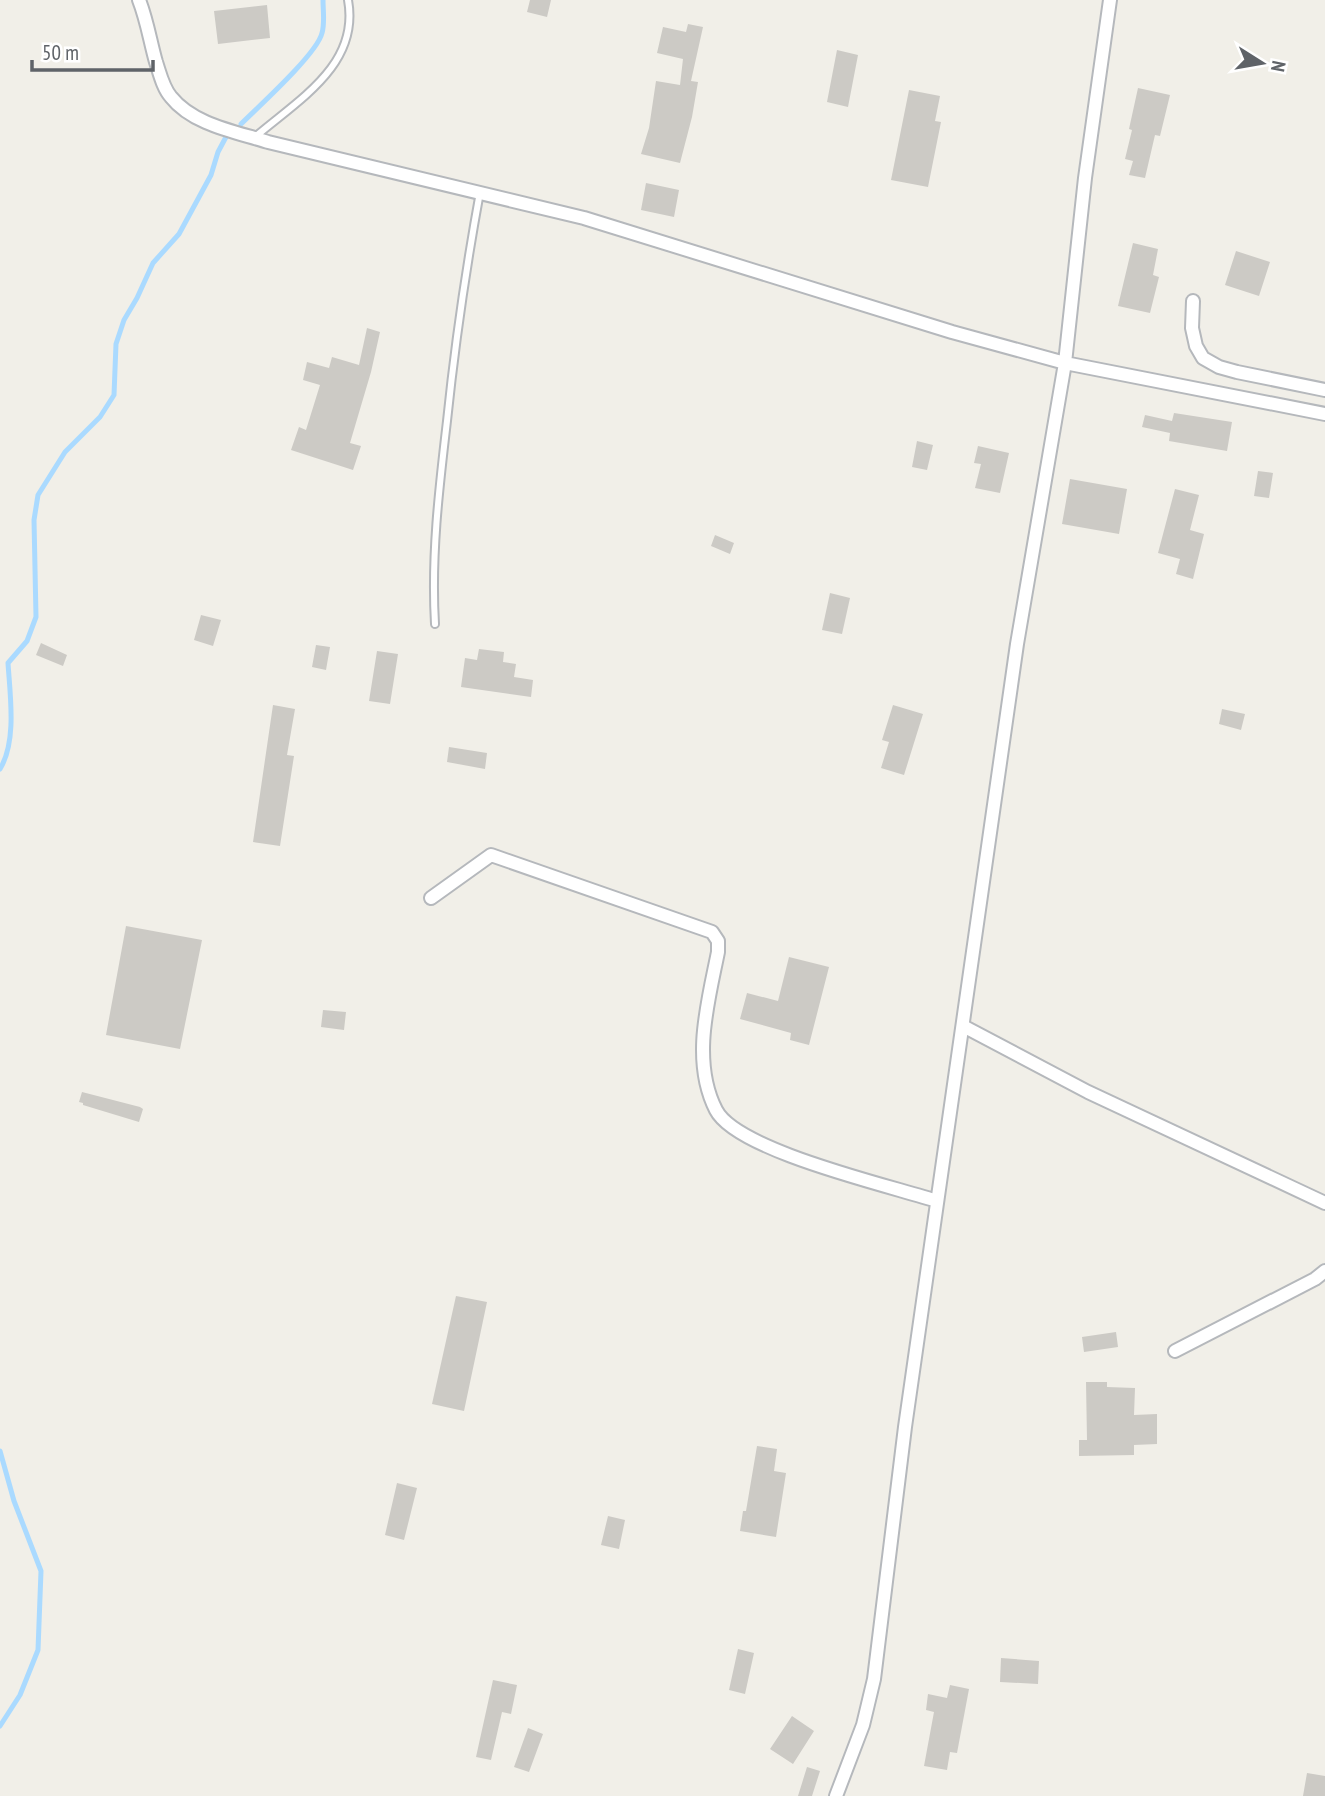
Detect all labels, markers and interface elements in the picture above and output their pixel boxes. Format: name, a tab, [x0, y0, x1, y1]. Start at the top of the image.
scale bar	[32, 28, 152, 72]
north arrow	[1227, 28, 1297, 98]
text: 50 m	[42, 39, 79, 66]
text: N	[1266, 59, 1291, 74]

